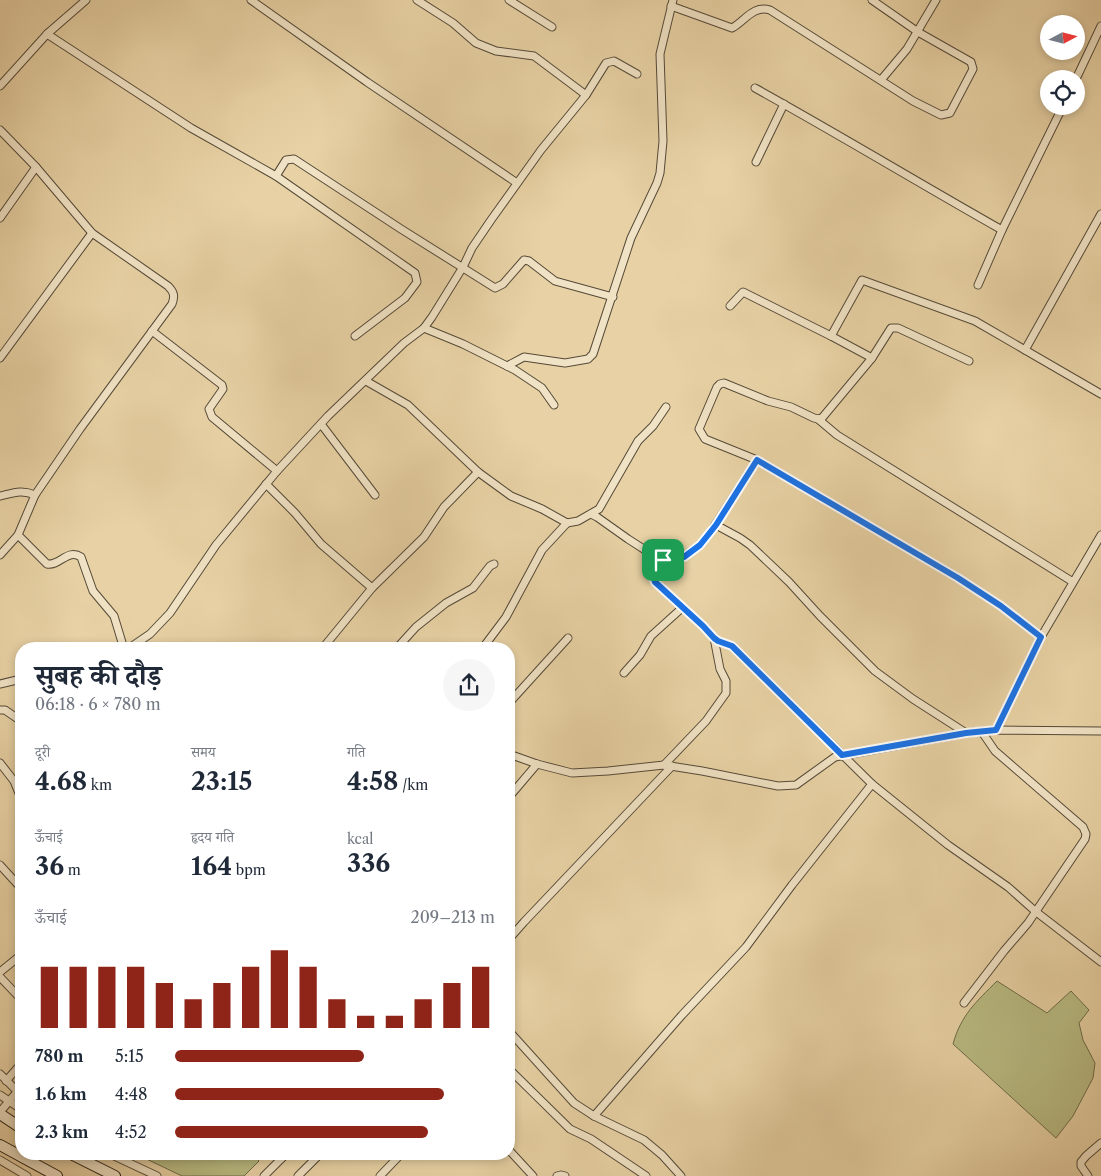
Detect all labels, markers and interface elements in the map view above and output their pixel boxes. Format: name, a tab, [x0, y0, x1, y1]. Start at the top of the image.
north arrow	[1040, 15, 1085, 60]
map controls	[1040, 15, 1085, 115]
button: locate	[1040, 70, 1085, 115]
pin	[642, 539, 684, 581]
icon: arrive	[649, 546, 677, 574]
text: सुबह की दौड़	[35, 658, 162, 692]
button: share	[443, 659, 495, 711]
text: 06:18 · 6 × 780 m	[35, 694, 161, 714]
text: दूरी	[35, 743, 50, 761]
text: समय	[191, 743, 216, 761]
text: गति	[347, 743, 365, 761]
text: 4.68	[35, 766, 87, 797]
text: 23:15	[191, 766, 252, 797]
text: 4:58	[347, 766, 398, 797]
text: km	[87, 776, 112, 794]
text: /km	[398, 776, 428, 794]
text: ऊँचाई	[35, 828, 63, 846]
text: हृदय गति	[191, 828, 234, 846]
text: kcal	[347, 830, 373, 848]
text: 336	[347, 848, 390, 879]
text: 36	[35, 851, 64, 882]
text: 164	[191, 851, 232, 882]
text: m	[64, 861, 81, 879]
text: bpm	[232, 861, 266, 879]
text: ऊँचाई	[35, 907, 67, 927]
text: 209–213 m	[410, 907, 495, 927]
text: 780 m	[35, 1046, 83, 1066]
text: 5:15	[115, 1046, 144, 1066]
text: 1.6 km	[35, 1084, 87, 1104]
text: 4:48	[115, 1084, 147, 1104]
text: 2.3 km	[35, 1122, 88, 1142]
text: 4:52	[115, 1122, 147, 1142]

